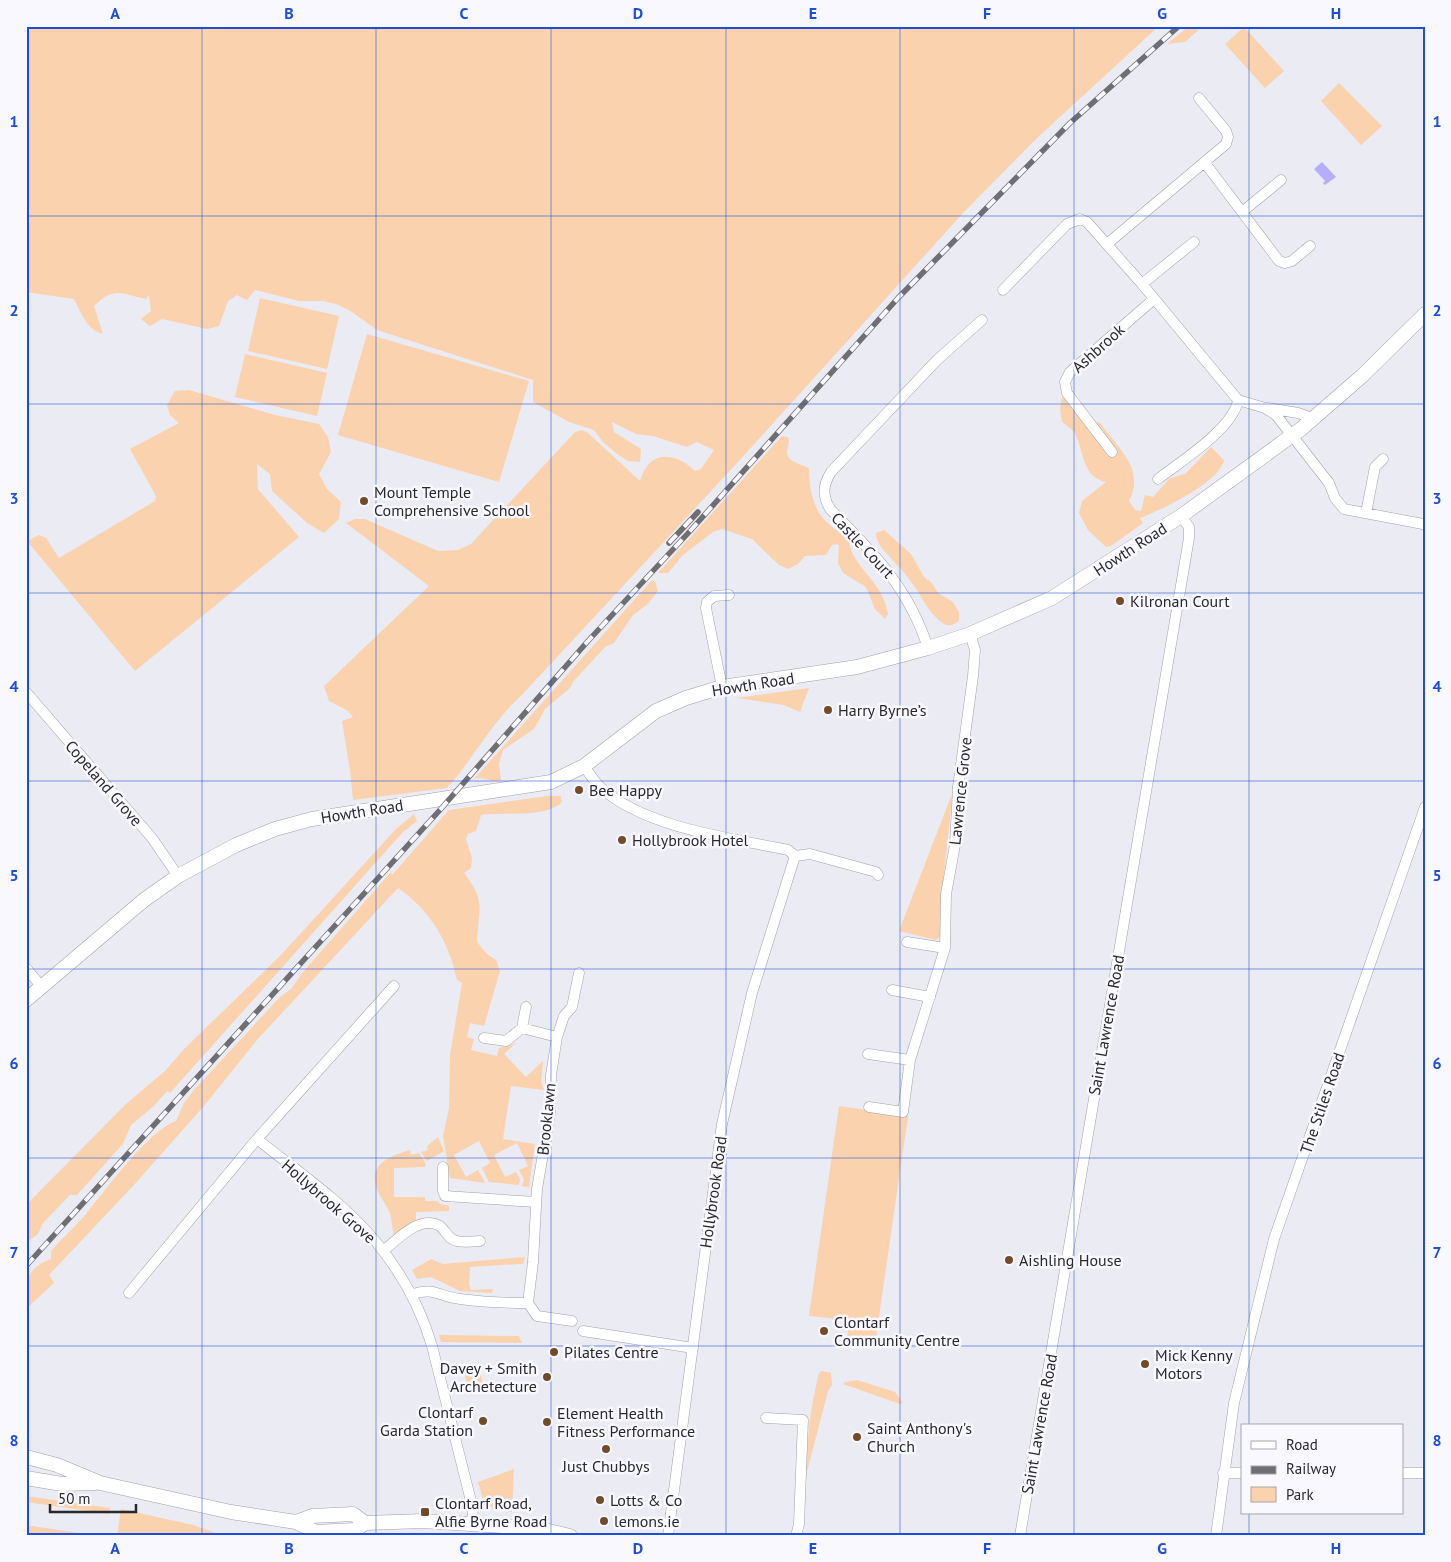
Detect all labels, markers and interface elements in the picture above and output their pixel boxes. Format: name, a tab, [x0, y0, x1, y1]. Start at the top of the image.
text: A	[110, 3, 120, 23]
text: B	[284, 3, 294, 23]
text: C	[460, 3, 469, 23]
text: D	[633, 3, 643, 23]
text: E	[809, 3, 817, 23]
text: F	[983, 3, 991, 23]
text: G	[1157, 3, 1167, 23]
text: H	[1331, 3, 1341, 23]
text: 1	[9, 111, 19, 131]
text: 1	[1432, 111, 1442, 131]
text: 2	[9, 300, 19, 320]
text: 2	[1432, 300, 1442, 320]
street label: Ashbrook	[1068, 319, 1129, 377]
place label: Mount Temple Comprehensive School	[374, 482, 530, 520]
text: 3	[9, 488, 19, 508]
text: 3	[1432, 488, 1442, 508]
marker: Mount Temple Comprehensive School	[358, 495, 370, 507]
street label: Castle Court	[827, 508, 899, 583]
street label: Howth Road	[1090, 518, 1170, 580]
place label: Kilronan Court	[1130, 591, 1230, 611]
marker: Kilronan Court	[1114, 595, 1126, 607]
street label: Howth Road	[710, 668, 796, 700]
text: 4	[9, 676, 19, 696]
text: 4	[1432, 676, 1442, 696]
place label: Harry Byrne’s	[838, 700, 927, 720]
marker: Harry Byrne’s	[822, 704, 834, 716]
street label: Copeland Grove	[61, 736, 147, 830]
street label: Lawrence Grove	[944, 736, 976, 846]
place label: Bee Happy	[589, 780, 663, 800]
marker: Bee Happy	[573, 784, 585, 796]
street label: Howth Road	[319, 795, 405, 827]
place label: Hollybrook Hotel	[632, 830, 749, 850]
marker: Hollybrook Hotel	[616, 834, 628, 846]
text: 5	[9, 865, 19, 885]
text: 5	[1432, 865, 1442, 885]
street label: Saint Lawrence Road	[1084, 953, 1128, 1097]
street label: The Stiles Road	[1295, 1050, 1349, 1156]
text: 6	[9, 1053, 19, 1073]
text: 6	[1432, 1053, 1442, 1073]
street label: Brooklawn	[532, 1082, 560, 1156]
street label: Hollybrook Road	[695, 1135, 731, 1249]
street label: Hollybrook Grove	[278, 1155, 380, 1247]
text: 7	[9, 1242, 19, 1262]
text: 7	[1432, 1242, 1442, 1262]
place label: Aishling House	[1019, 1250, 1122, 1270]
marker: Aishling House	[1003, 1254, 1015, 1266]
place label: Clontarf Community Centre	[834, 1312, 960, 1350]
marker: Clontarf Community Centre	[818, 1325, 830, 1337]
place label: Pilates Centre	[564, 1342, 659, 1362]
place label: Mick Kenny Motors	[1155, 1345, 1233, 1383]
marker: Pilates Centre	[548, 1346, 560, 1358]
street label: Saint Lawrence Road	[1017, 1352, 1061, 1496]
place label: Davey + Smith Archetecture	[440, 1358, 537, 1396]
marker: Mick Kenny Motors	[1139, 1358, 1151, 1370]
marker: Davey + Smith Archetecture	[541, 1371, 553, 1383]
place label: Clontarf Garda Station	[380, 1402, 474, 1440]
place label: Element Health Fitness Performance	[557, 1403, 695, 1441]
marker: Clontarf Garda Station	[477, 1415, 489, 1427]
marker: Element Health Fitness Performance	[541, 1416, 553, 1428]
place label: Saint Anthony's Church	[867, 1418, 972, 1456]
legend	[1241, 1424, 1404, 1514]
text: 8	[9, 1430, 19, 1450]
text: 8	[1432, 1430, 1442, 1450]
marker: Saint Anthony's Church	[851, 1431, 863, 1443]
text: Road	[1286, 1435, 1318, 1454]
marker: Just Chubbys	[600, 1443, 612, 1455]
place label: Just Chubbys	[561, 1456, 650, 1476]
text: Railway	[1286, 1459, 1336, 1478]
scale bar	[50, 1482, 136, 1514]
text: Park	[1286, 1485, 1314, 1504]
text: 50 m	[58, 1489, 91, 1508]
place label: Lotts & Co	[610, 1490, 682, 1510]
place label: Clontarf Road, Alfie Byrne Road	[435, 1493, 547, 1531]
marker: Lotts & Co	[594, 1494, 606, 1506]
marker: Clontarf Road, Alfie Byrne Road	[419, 1506, 431, 1518]
place label: lemons.ie	[614, 1511, 680, 1531]
marker: lemons.ie	[598, 1515, 610, 1527]
text: A	[110, 1538, 120, 1558]
text: B	[284, 1538, 294, 1558]
text: C	[460, 1538, 469, 1558]
text: D	[633, 1538, 643, 1558]
text: E	[809, 1538, 817, 1558]
text: F	[983, 1538, 991, 1558]
text: G	[1157, 1538, 1167, 1558]
text: H	[1331, 1538, 1341, 1558]

